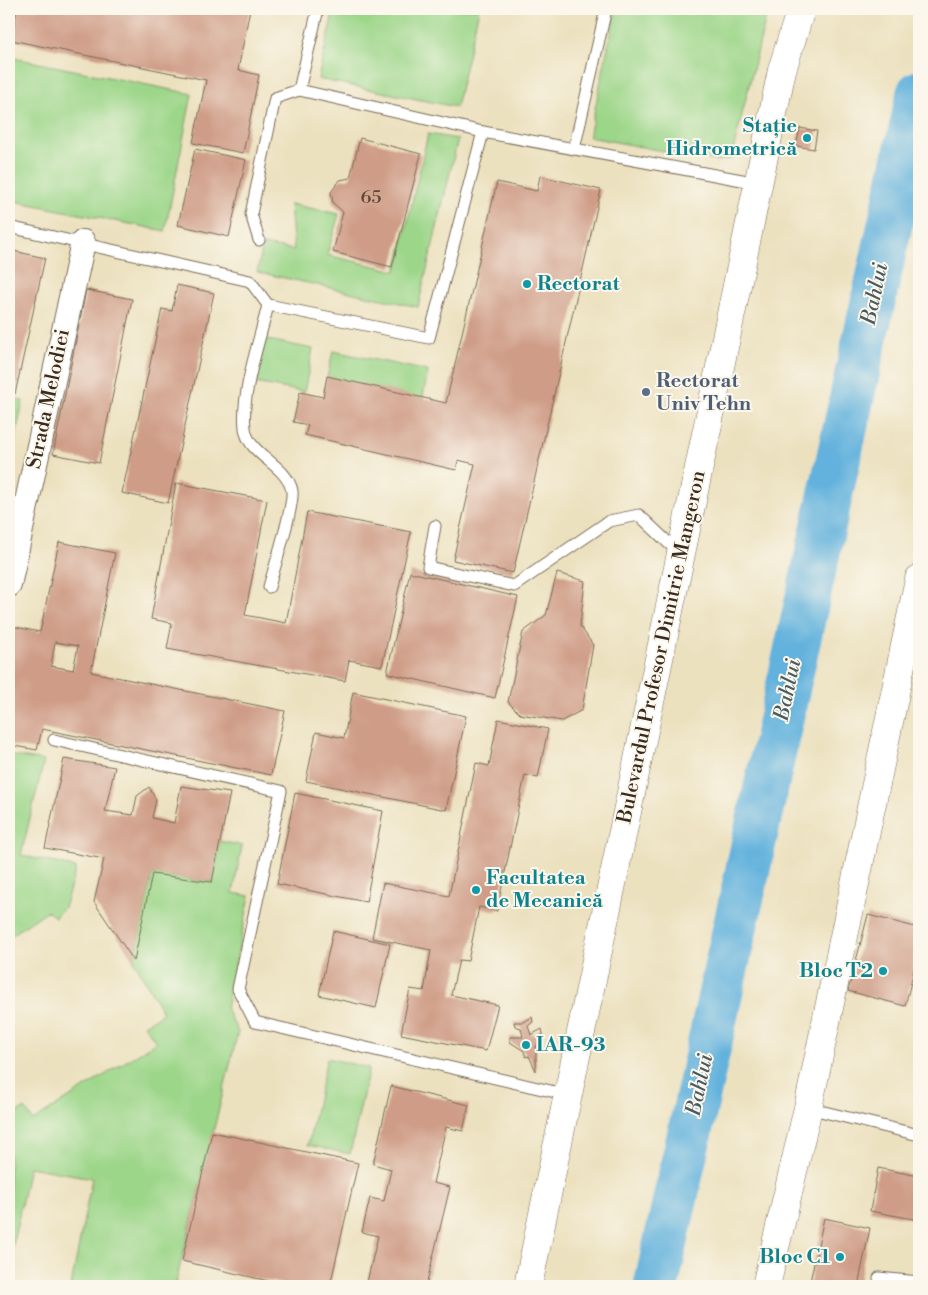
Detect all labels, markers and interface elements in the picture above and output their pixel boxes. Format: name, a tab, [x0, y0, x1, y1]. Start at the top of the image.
place label: Stație Hidrometrică	[666, 114, 797, 162]
marker: Stație Hidrometrică	[801, 132, 813, 144]
house number: 65	[361, 186, 381, 209]
water label: Bahlui	[856, 260, 894, 328]
place label: Rectorat	[537, 272, 620, 297]
marker: Rectorat	[521, 278, 533, 290]
street label: Strada Melodiei	[22, 326, 76, 471]
place label: Rectorat Univ Tehn	[656, 369, 752, 417]
marker: Rectorat Univ Tehn	[640, 386, 652, 398]
street label: Bulevardul Profesor Dimitrie Mangeron	[612, 468, 712, 827]
water label: Bahlui	[769, 656, 807, 724]
place label: Facultatea de Mecanică	[486, 866, 603, 914]
marker: Facultatea de Mecanică	[470, 884, 482, 896]
place label: Bloc T2	[799, 959, 873, 984]
marker: Bloc T2	[877, 965, 889, 977]
place label: IAR-93	[536, 1033, 606, 1058]
marker: IAR-93	[520, 1039, 532, 1051]
water label: Bahlui	[681, 1051, 719, 1119]
place label: Bloc C1	[759, 1245, 830, 1270]
marker: Bloc C1	[834, 1251, 846, 1263]

